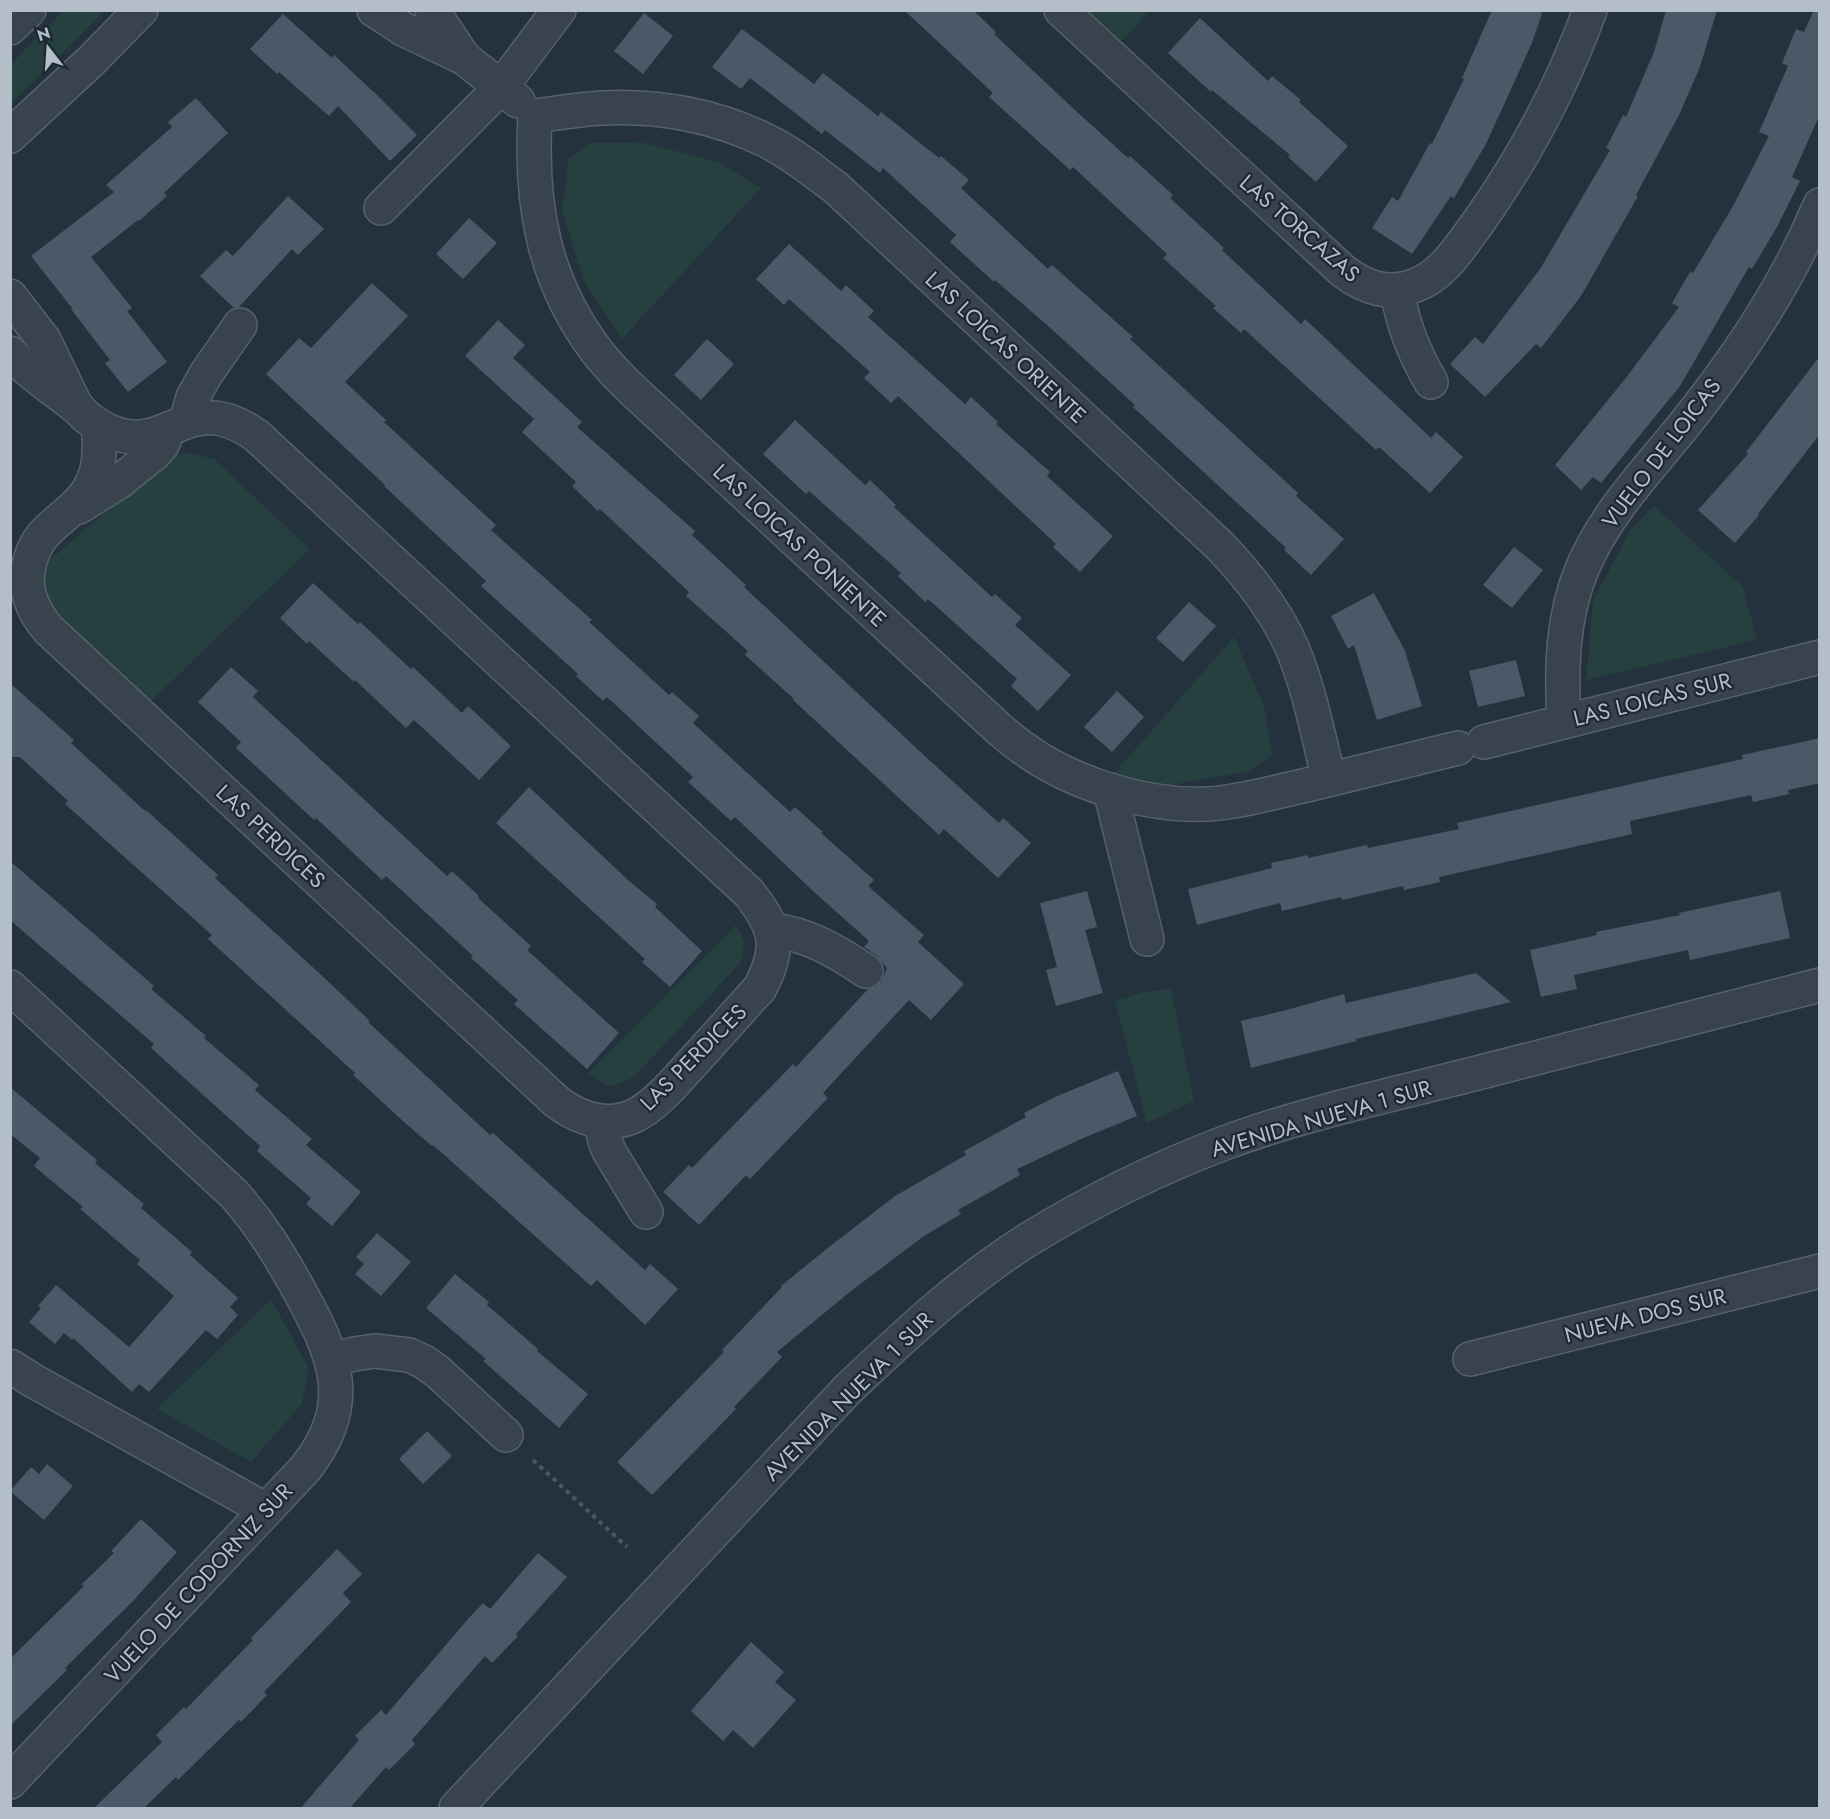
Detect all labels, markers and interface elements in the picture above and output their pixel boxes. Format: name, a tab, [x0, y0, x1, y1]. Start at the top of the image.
north arrow	[18, 18, 78, 78]
text: N	[34, 21, 53, 47]
street label: LAS TORCAZAS	[1233, 167, 1367, 289]
street label: LAS LOICAS ORIENTE	[918, 264, 1094, 430]
street label: VUELO DE LOICAS	[1594, 371, 1728, 535]
street label: LAS LOICAS PONIENTE	[706, 456, 894, 634]
street label: LAS LOICAS SUR	[1570, 664, 1735, 734]
street label: LAS PERDICES	[209, 777, 333, 895]
street label: LAS PERDICES	[632, 996, 754, 1118]
street label: AVENIDA NUEVA 1 SUR	[1207, 1071, 1436, 1165]
street label: NUEVA DOS SUR	[1561, 1279, 1730, 1351]
street label: AVENIDA NUEVA 1 SUR	[756, 1304, 940, 1488]
street label: VUELO DE CODORNIZ SUR	[96, 1475, 300, 1690]

